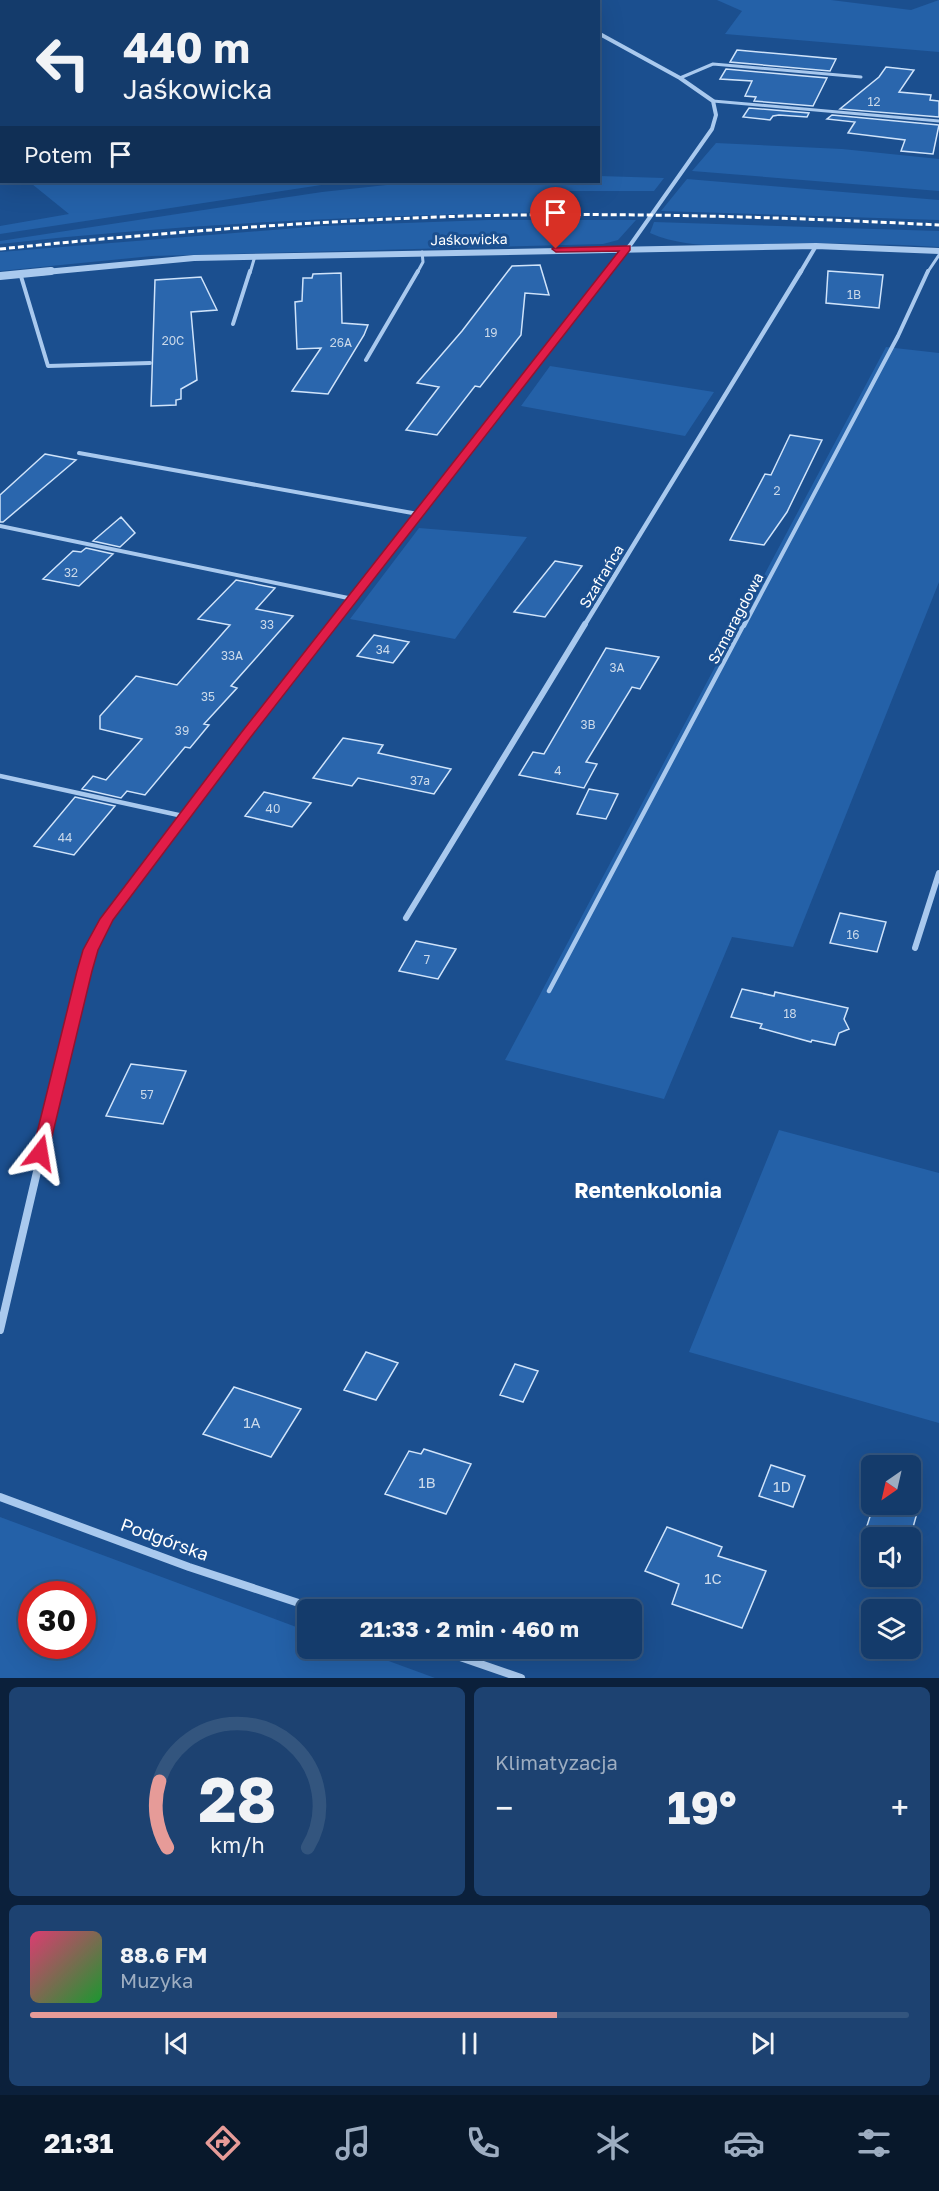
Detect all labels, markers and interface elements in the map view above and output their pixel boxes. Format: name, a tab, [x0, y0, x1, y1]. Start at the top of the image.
text: 440 m	[123, 22, 250, 72]
icon: left	[24, 24, 102, 102]
text: Jaśkowicka	[123, 73, 272, 105]
house number: 12	[868, 94, 880, 109]
icon: arrive	[104, 138, 137, 171]
text: Potem	[24, 141, 92, 168]
pin	[530, 187, 581, 249]
icon: arrive	[539, 196, 572, 229]
street label: Jaśkowicka	[430, 230, 508, 248]
house number: 1B	[847, 287, 861, 302]
house number: 19	[484, 325, 498, 340]
house number: 20C	[162, 333, 184, 348]
house number: 26A	[330, 335, 352, 350]
house number: 2	[774, 483, 781, 498]
street label: Szafrańca	[575, 541, 627, 611]
house number: 32	[64, 565, 78, 580]
street label: Szmaragdowa	[703, 569, 767, 667]
house number: 33	[260, 617, 274, 632]
house number: 34	[376, 642, 390, 657]
house number: 33A	[221, 648, 243, 663]
house number: 3A	[609, 660, 625, 675]
house number: 35	[201, 689, 215, 704]
house number: 3B	[580, 717, 596, 732]
house number: 39	[175, 723, 189, 738]
house number: 4	[554, 763, 562, 778]
house number: 37a	[410, 773, 430, 788]
house number: 40	[266, 801, 280, 816]
house number: 44	[58, 830, 72, 845]
house number: 16	[846, 927, 860, 942]
house number: 7	[424, 952, 430, 967]
house number: 18	[783, 1006, 797, 1021]
house number: 57	[140, 1087, 154, 1102]
position arrow	[8.0, 1121, 72.0, 1185]
district label: Rentenkolonia	[574, 1177, 722, 1203]
house number: 1A	[243, 1413, 261, 1431]
north arrow	[861, 1455, 921, 1515]
map controls	[861, 1455, 921, 1659]
house number: 1B	[418, 1473, 436, 1491]
house number: 1D	[773, 1477, 791, 1495]
street label: Podgórska	[118, 1513, 212, 1565]
button: sound	[861, 1527, 921, 1587]
house number: 1C	[704, 1569, 722, 1587]
speed limit sign: 30	[18, 1581, 96, 1659]
button: layers	[861, 1599, 921, 1659]
text: 21:33 · 2 min · 460 m	[360, 1615, 579, 1642]
text: Klimatyzacja	[495, 1750, 618, 1774]
text: 28	[198, 1761, 276, 1836]
text: 19°	[667, 1780, 737, 1834]
text: −	[495, 1788, 513, 1827]
text: +	[891, 1788, 909, 1827]
text: km/h	[210, 1833, 264, 1859]
text: 88.6 FM	[120, 1941, 207, 1968]
text: Muzyka	[120, 1968, 193, 1992]
icon: previous	[160, 2027, 193, 2060]
icon: pause	[453, 2027, 486, 2060]
icon: next	[746, 2027, 779, 2060]
icon: directions	[202, 2122, 244, 2164]
icon: music	[332, 2122, 374, 2164]
icon: phone	[462, 2122, 504, 2164]
icon: climate	[592, 2122, 634, 2164]
icon: car	[723, 2122, 765, 2164]
icon: filters	[853, 2122, 895, 2164]
text: 21:31	[44, 2127, 114, 2159]

